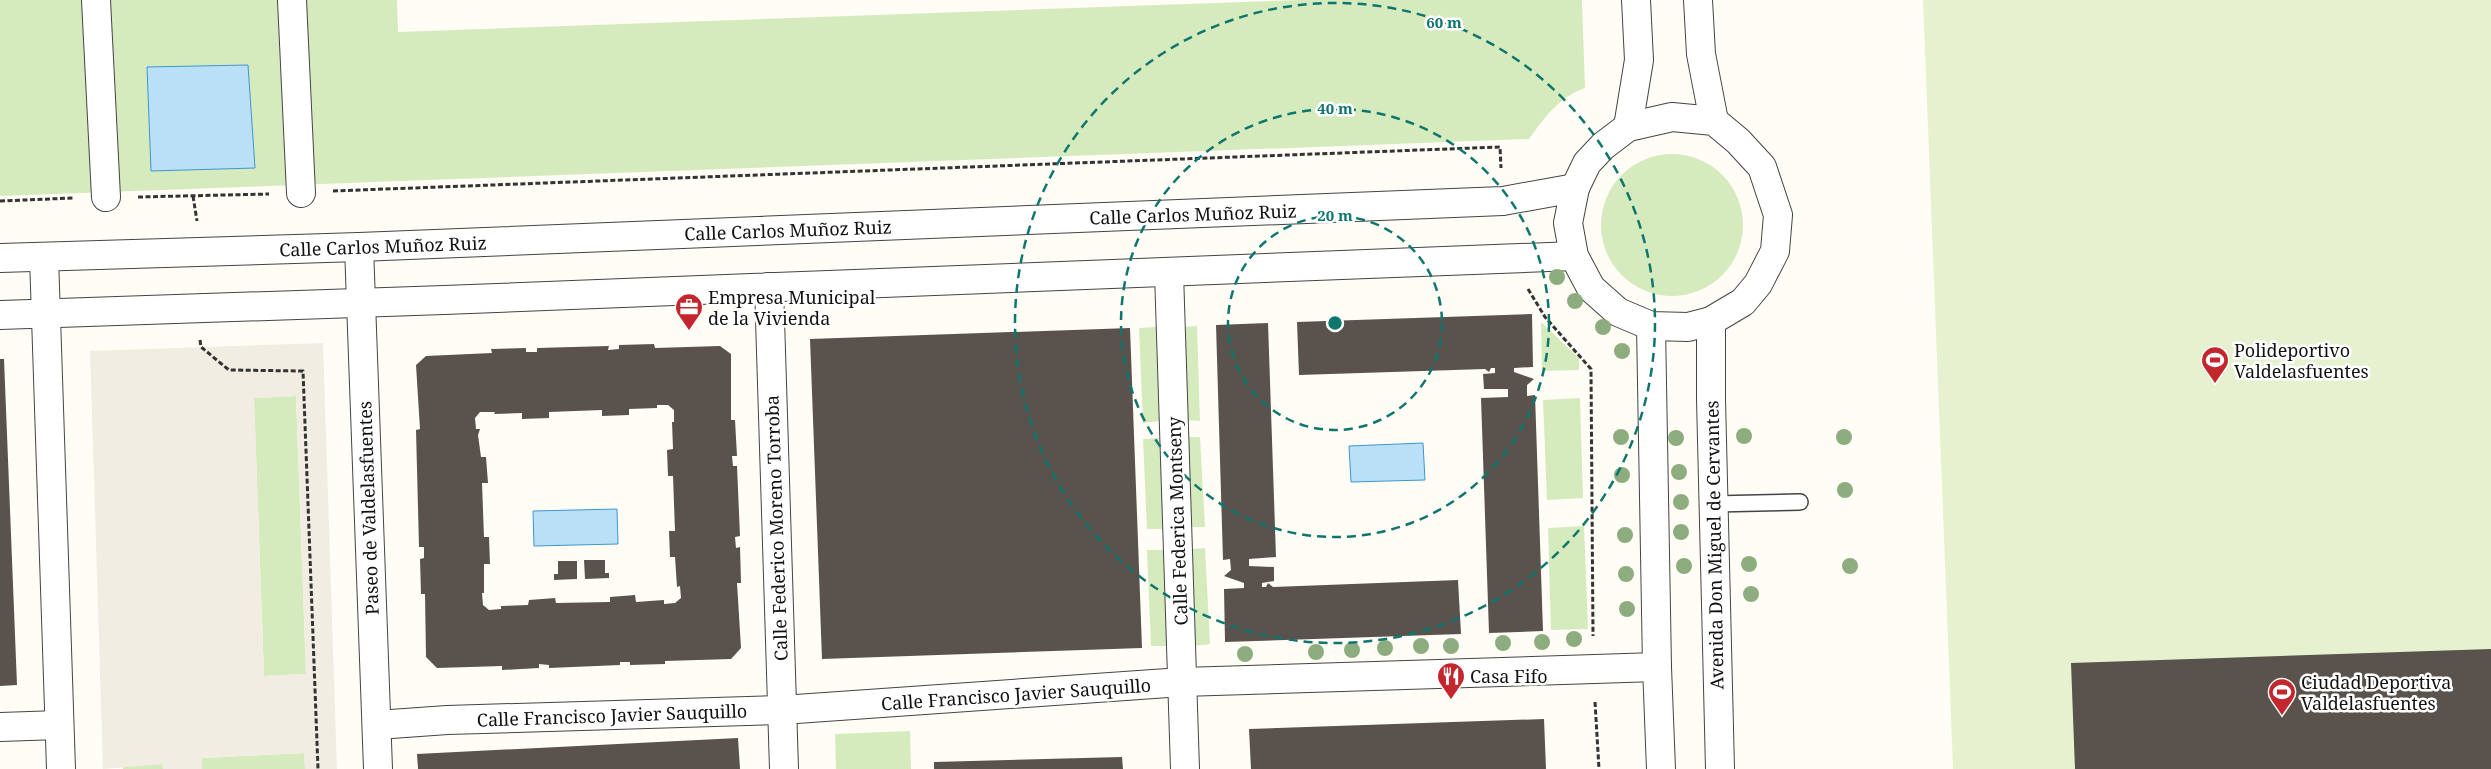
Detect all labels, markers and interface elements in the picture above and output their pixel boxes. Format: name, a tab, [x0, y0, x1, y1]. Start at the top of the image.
text: 60 m	[1426, 12, 1462, 32]
text: 40 m	[1317, 98, 1353, 118]
street label: Calle Carlos Muñoz Ruiz	[1089, 198, 1297, 230]
text: 20 m	[1317, 205, 1353, 225]
street label: Calle Carlos Muñoz Ruiz	[684, 214, 892, 246]
street label: Calle Carlos Muñoz Ruiz	[279, 230, 487, 262]
place label: Empresa Municipal de la Vivienda	[708, 285, 876, 330]
office icon: Empresa Municipal de la Vivienda	[674, 292, 704, 331]
centre of rings	[1326, 314, 1344, 332]
place label: Polideportivo Valdelasfuentes	[2234, 338, 2369, 383]
sports icon: Polideportivo Valdelasfuentes	[2200, 345, 2230, 384]
street label: Calle Federico Moreno Torroba	[759, 395, 793, 661]
street label: Avenida Don Miguel de Cervantes	[1699, 400, 1729, 690]
street label: Paseo de Valdelasfuentes	[352, 401, 384, 615]
street label: Calle Federica Montseny	[1161, 415, 1193, 626]
restaurant icon: Casa Fifo	[1436, 661, 1466, 700]
place label: Casa Fifo	[1470, 664, 1548, 688]
place label: Ciudad Deportiva Valdelasfuentes	[2301, 670, 2451, 715]
street label: Calle Francisco Javier Sauquillo	[880, 673, 1152, 715]
sports icon: Ciudad Deportiva Valdelasfuentes	[2267, 677, 2297, 716]
street label: Calle Francisco Javier Sauquillo	[476, 698, 748, 732]

